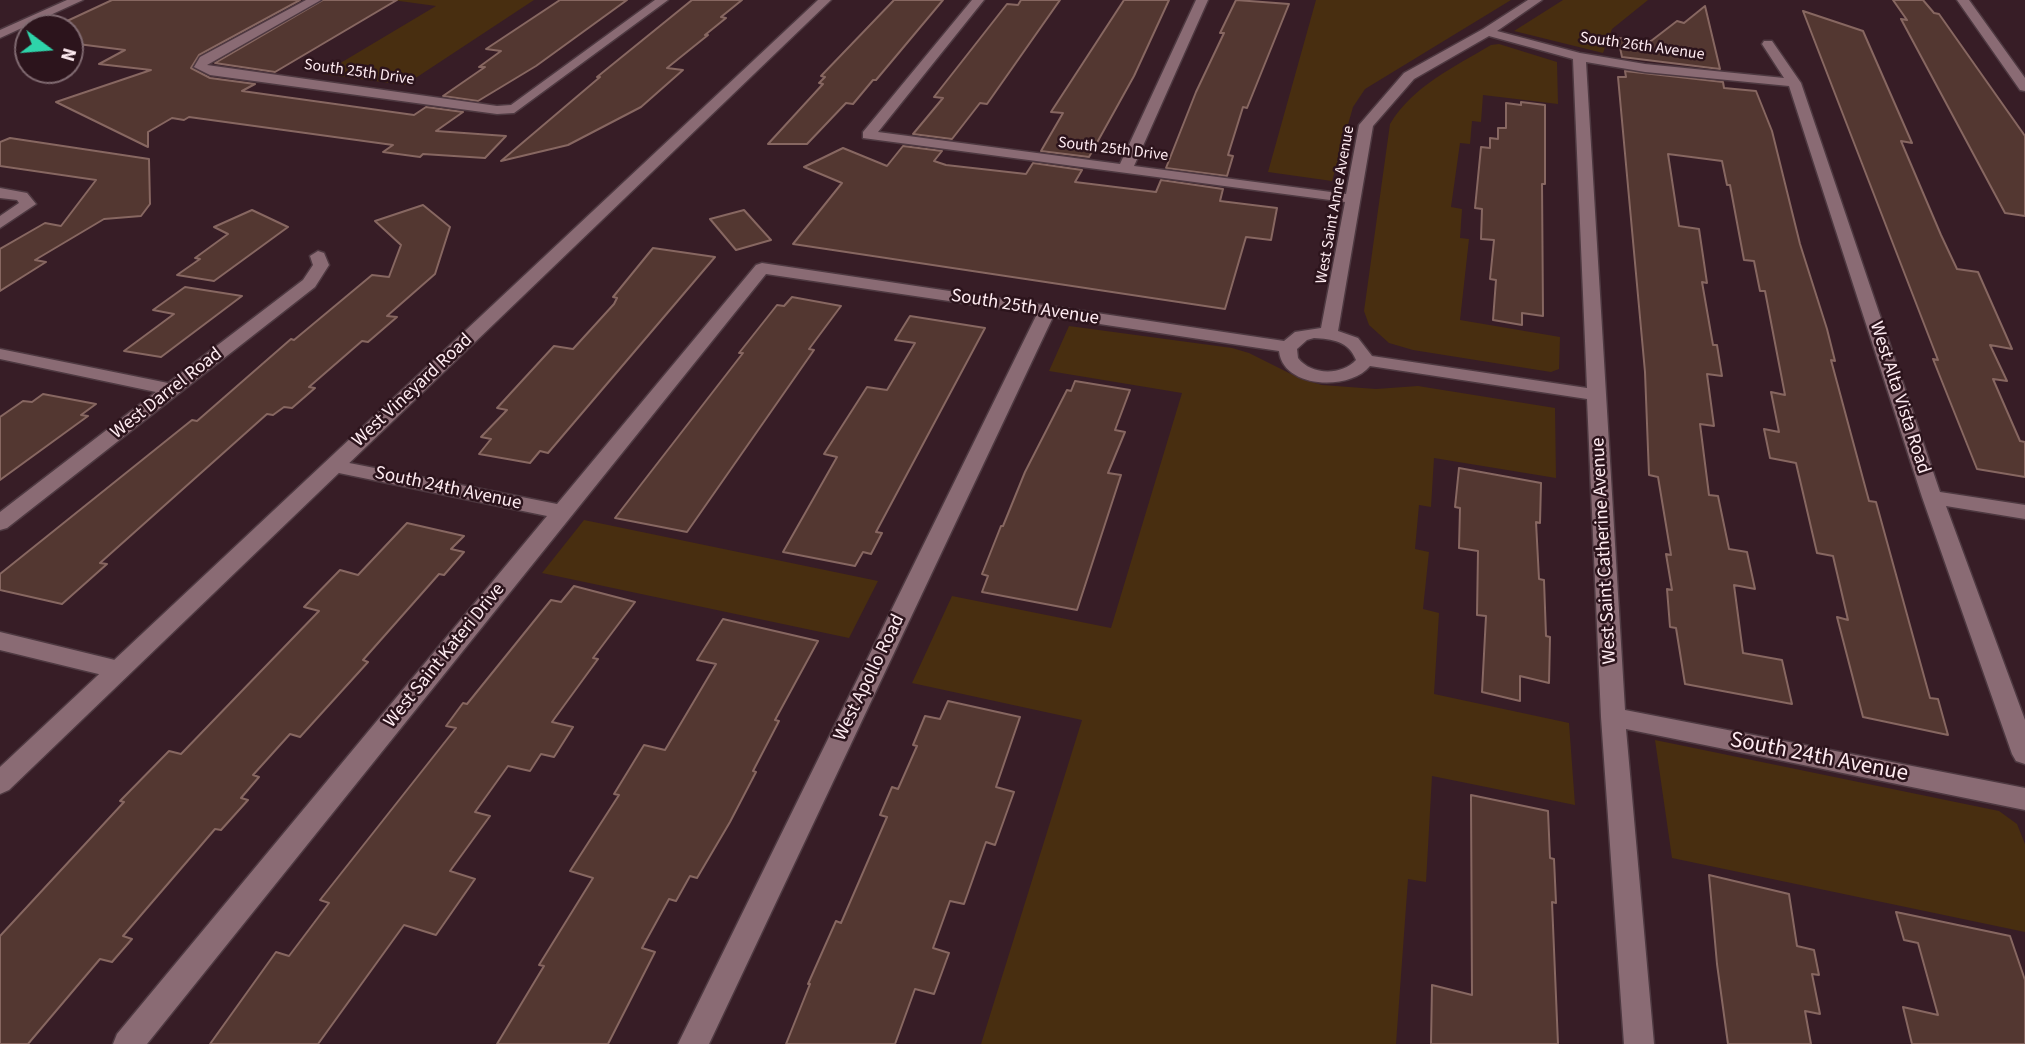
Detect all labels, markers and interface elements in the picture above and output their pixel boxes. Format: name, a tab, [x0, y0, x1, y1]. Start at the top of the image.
north arrow	[14, 14, 84, 84]
street label: South 26th Avenue	[1578, 29, 1706, 65]
text: N	[53, 45, 82, 64]
street label: South 25th Drive	[303, 56, 415, 90]
street label: West Saint Anne Avenue	[1313, 125, 1359, 285]
street label: South 25th Drive	[1057, 134, 1169, 166]
street label: South 25th Avenue	[949, 285, 1101, 331]
street label: West Alta Vista Road	[1864, 319, 1934, 477]
street label: West Vineyard Road	[348, 329, 478, 453]
street label: West Darrel Road	[107, 343, 227, 445]
street label: West Saint Catherine Avenue	[1588, 437, 1622, 665]
street label: South 24th Avenue	[373, 462, 523, 516]
street label: West Saint Kateri Drive	[380, 579, 510, 733]
street label: West Apollo Road	[830, 611, 910, 745]
street label: South 24th Avenue	[1728, 727, 1910, 789]

